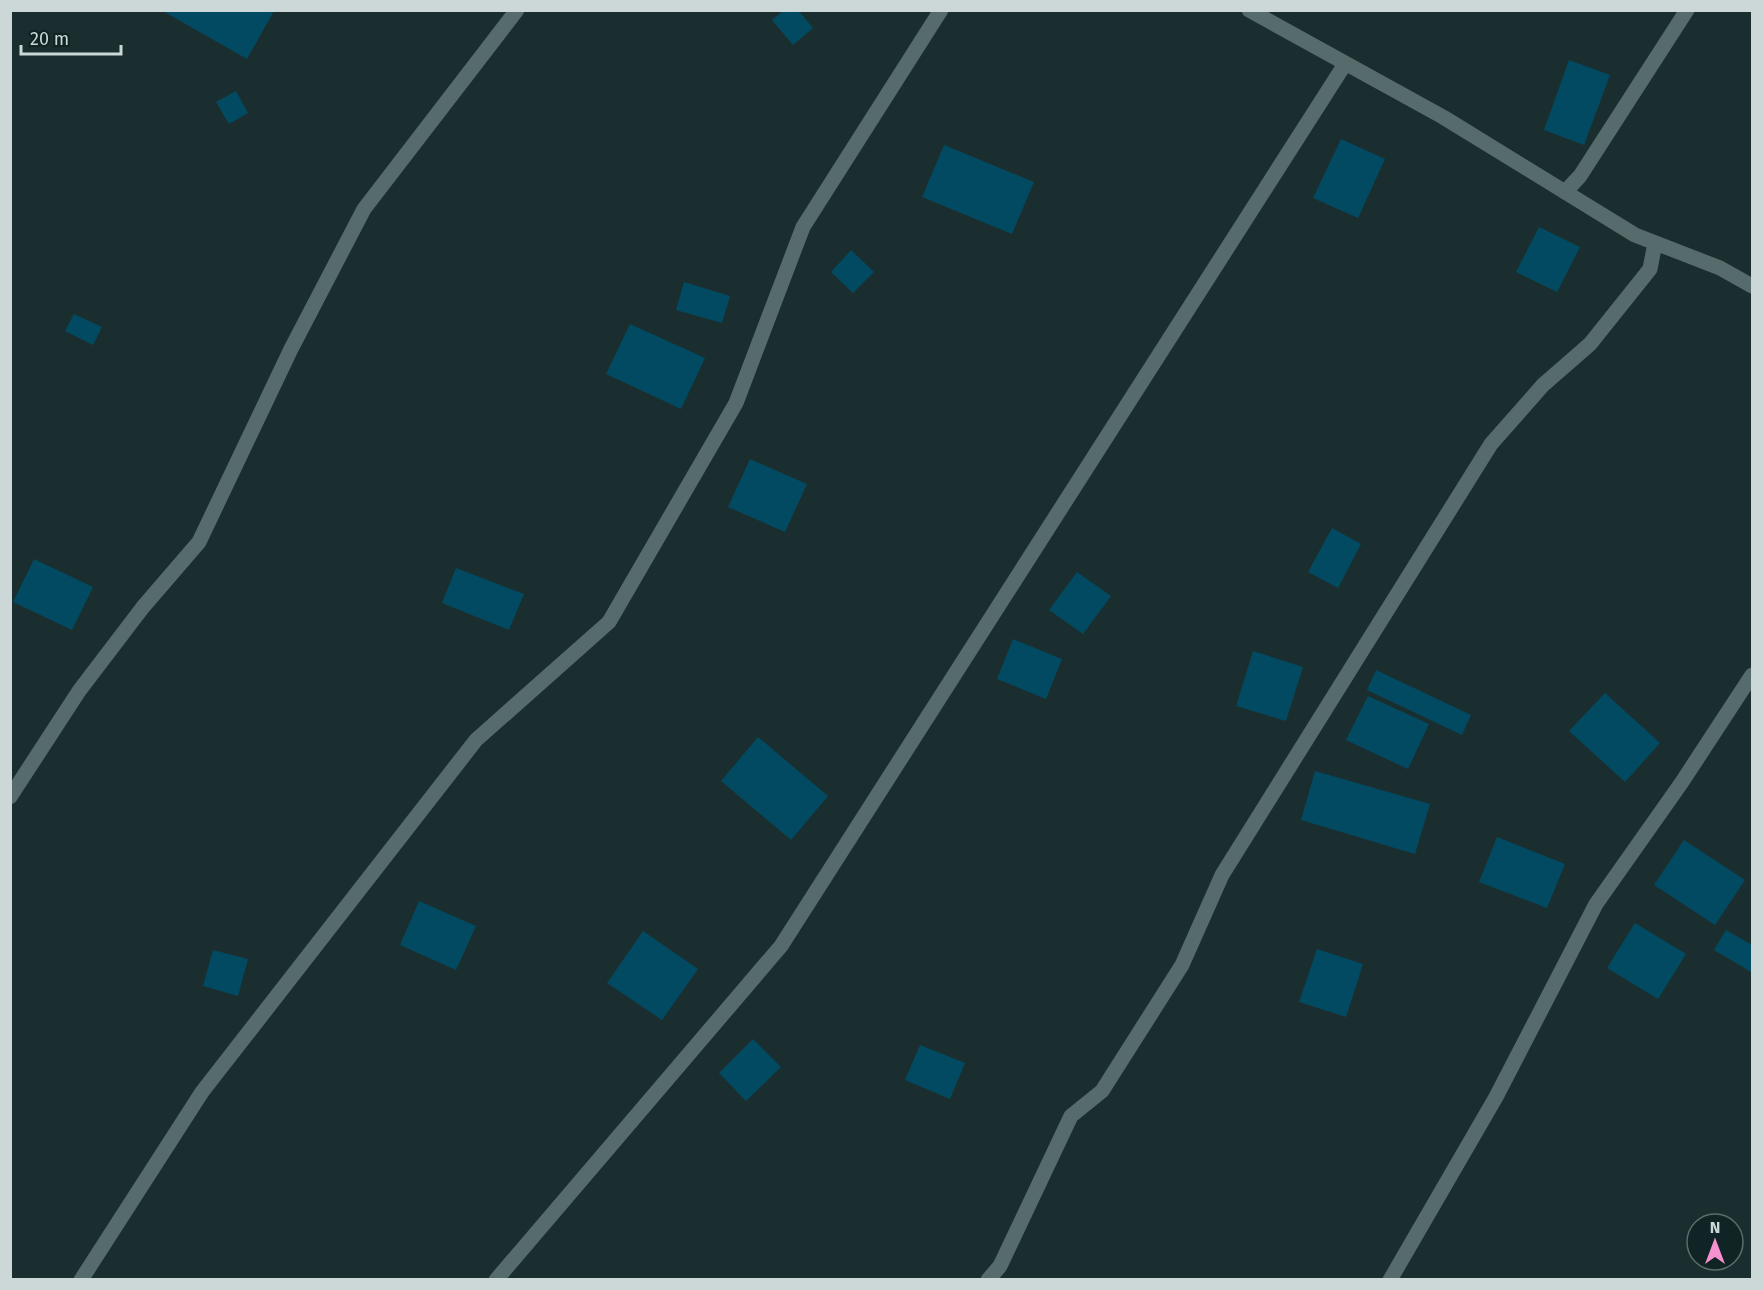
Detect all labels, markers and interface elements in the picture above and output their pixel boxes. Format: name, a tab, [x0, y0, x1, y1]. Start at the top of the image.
scale bar	[21, 18, 122, 56]
text: 20 m	[30, 28, 69, 50]
north arrow	[1685, 1212, 1745, 1272]
text: N	[1710, 1218, 1720, 1237]

